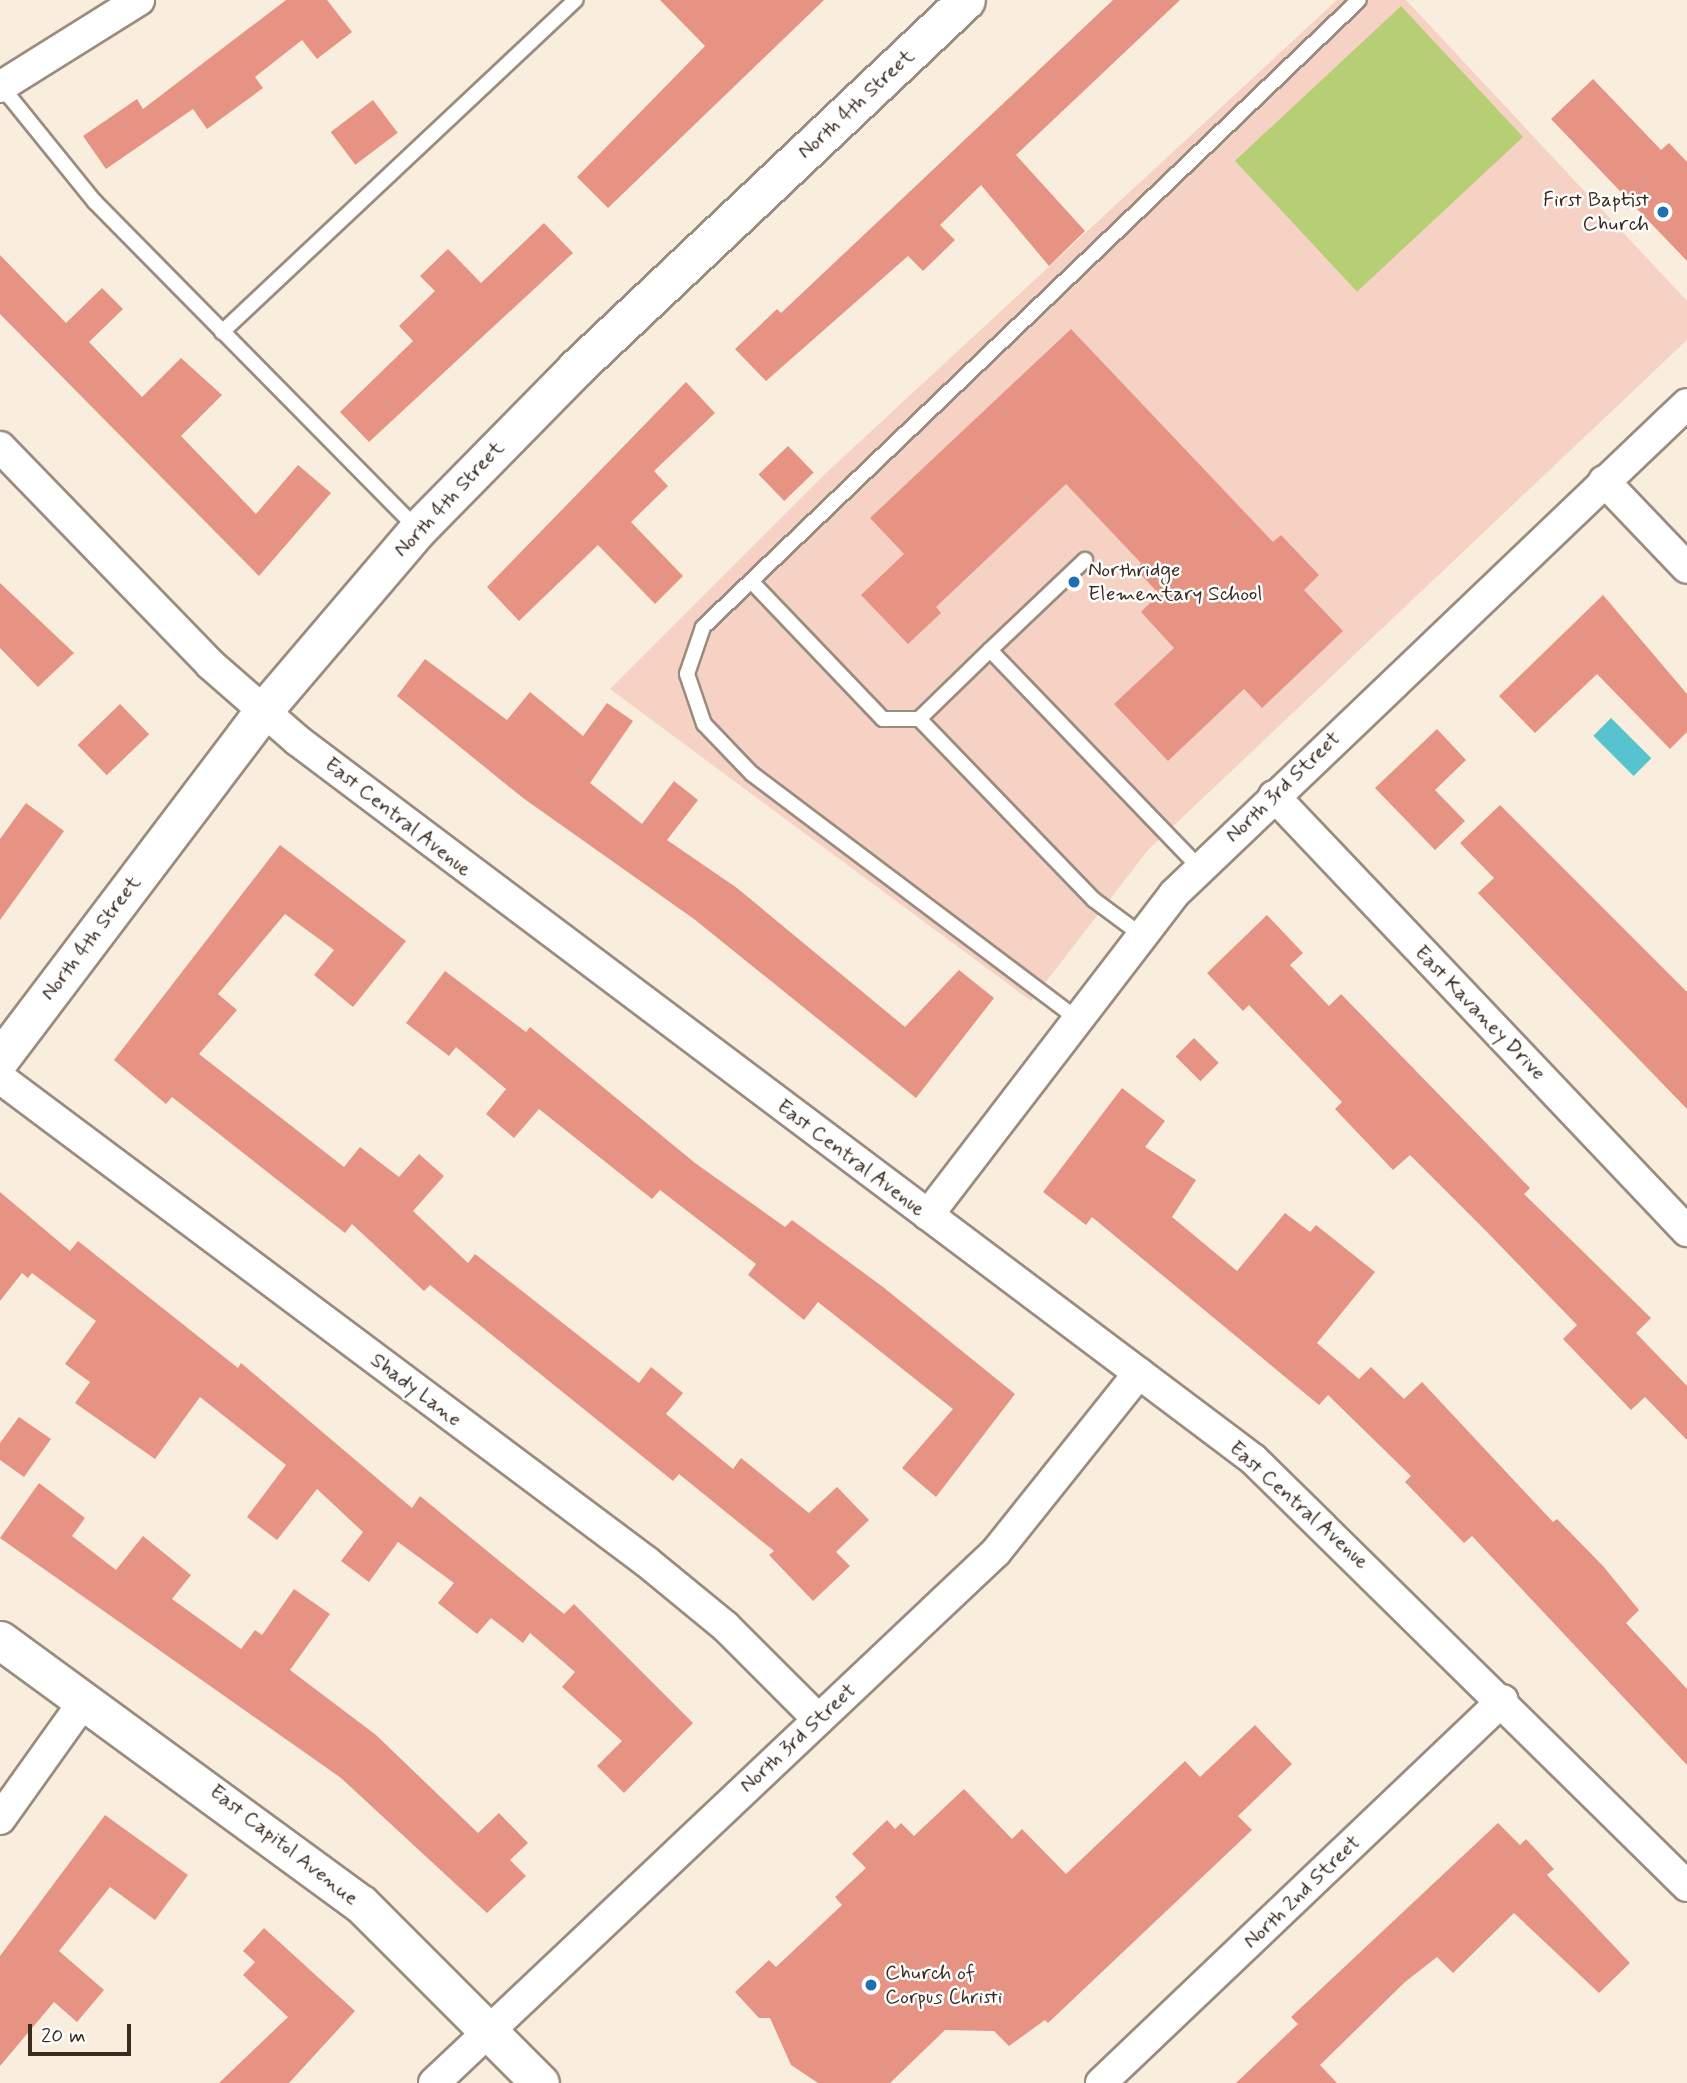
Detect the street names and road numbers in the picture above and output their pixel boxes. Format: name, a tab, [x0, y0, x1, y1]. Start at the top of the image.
street label: North 4th Street	[793, 44, 919, 164]
street label: North 4th Street	[389, 436, 509, 562]
street label: North 3rd Street	[1221, 726, 1345, 848]
street label: East Central Avenue	[318, 750, 478, 884]
street label: North 4th Street	[36, 870, 146, 1006]
street label: East Kavaney Drive	[1410, 941, 1550, 1085]
street label: East Central Avenue	[770, 1092, 932, 1224]
street label: Shady Lane	[367, 1348, 465, 1432]
street label: East Central Avenue	[1222, 1434, 1376, 1576]
street label: North 3rd Street	[735, 1678, 861, 1798]
street label: East Capitol Avenue	[207, 1781, 361, 1909]
street label: North 2nd Street	[1239, 1830, 1365, 1954]

